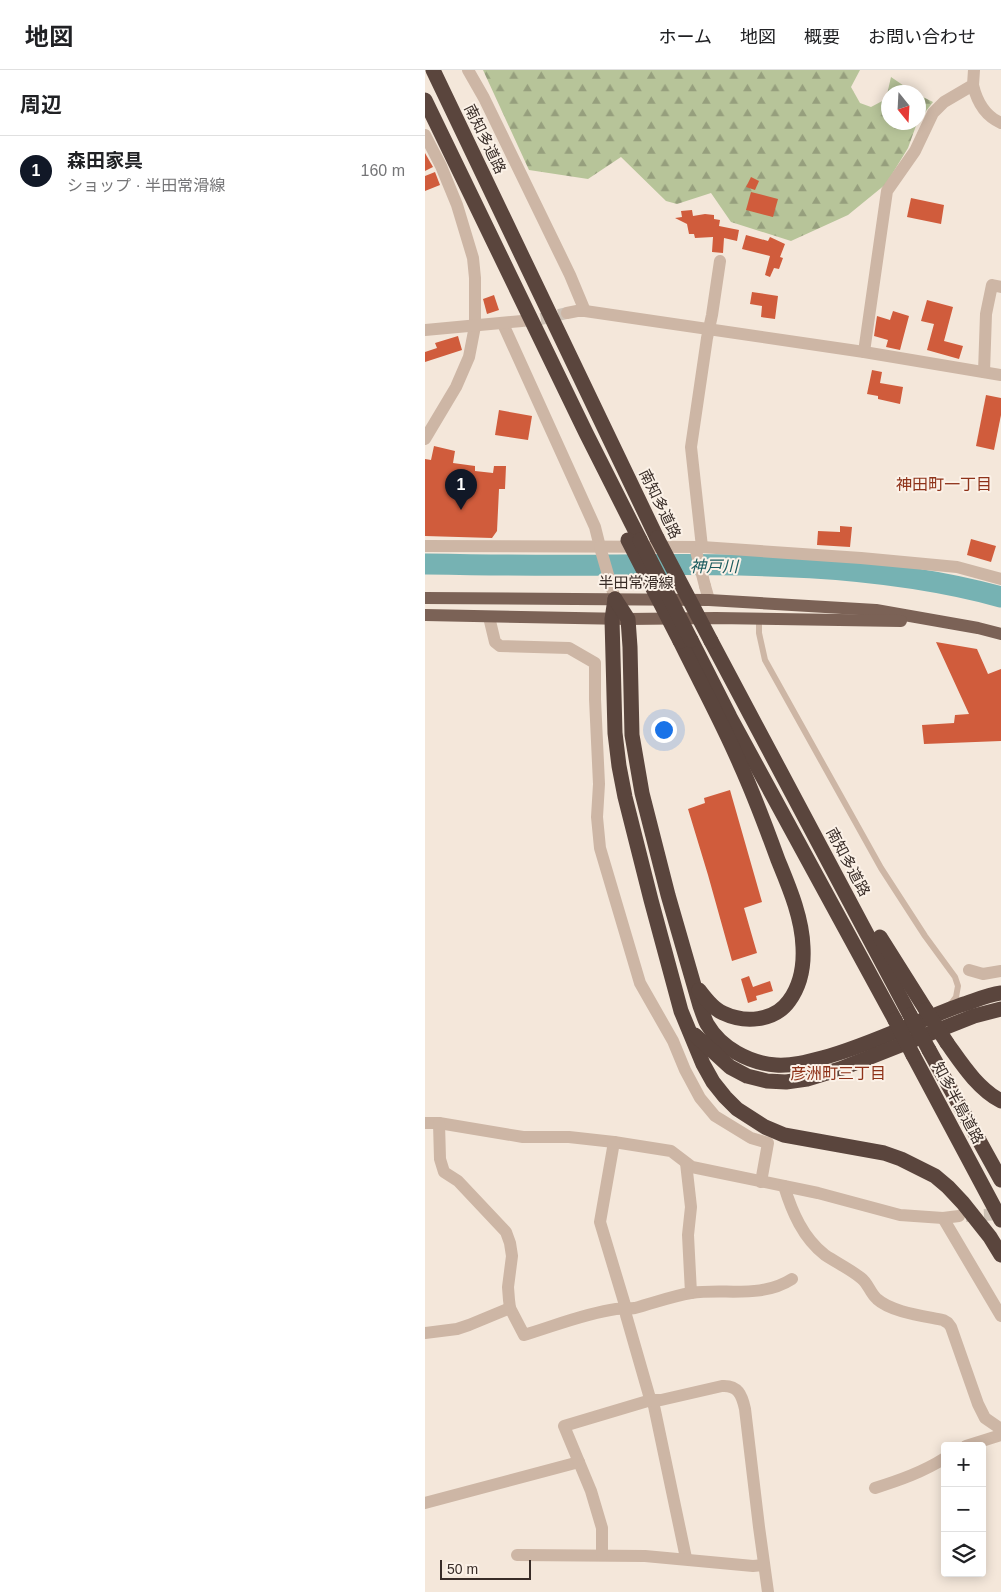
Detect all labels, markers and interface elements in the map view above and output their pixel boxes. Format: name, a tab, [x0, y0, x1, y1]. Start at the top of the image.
text: 地図	[25, 23, 73, 50]
text: ホーム	[659, 27, 712, 47]
text: 地図	[740, 27, 776, 47]
text: 概要	[804, 27, 840, 47]
text: お問い合わせ	[868, 27, 976, 47]
north arrow	[881, 85, 926, 130]
text: 周辺	[20, 93, 62, 116]
street label: 南知多道路	[461, 101, 510, 176]
text: 森田家具	[67, 150, 143, 171]
text: 1	[32, 162, 40, 179]
text: 160 m	[361, 162, 405, 179]
text: ショップ · 半田常滑線	[67, 177, 225, 194]
street label: 南知多道路	[636, 466, 685, 541]
pin: 1	[445, 469, 477, 510]
district label: 神田町一丁目	[896, 476, 992, 493]
water label: 神戸川	[690, 558, 740, 575]
street label: 半田常滑線	[598, 574, 674, 591]
your location	[651, 717, 677, 743]
street label: 南知多道路	[823, 825, 874, 899]
street label: 知多半島道路	[930, 1059, 987, 1146]
district label: 彦洲町三丁目	[790, 1065, 886, 1082]
map controls	[941, 1442, 986, 1577]
button: +	[941, 1442, 986, 1487]
button: −	[941, 1487, 986, 1532]
button: layers	[941, 1532, 986, 1577]
scale bar	[440, 1557, 531, 1580]
text: 50 m	[447, 1561, 478, 1577]

